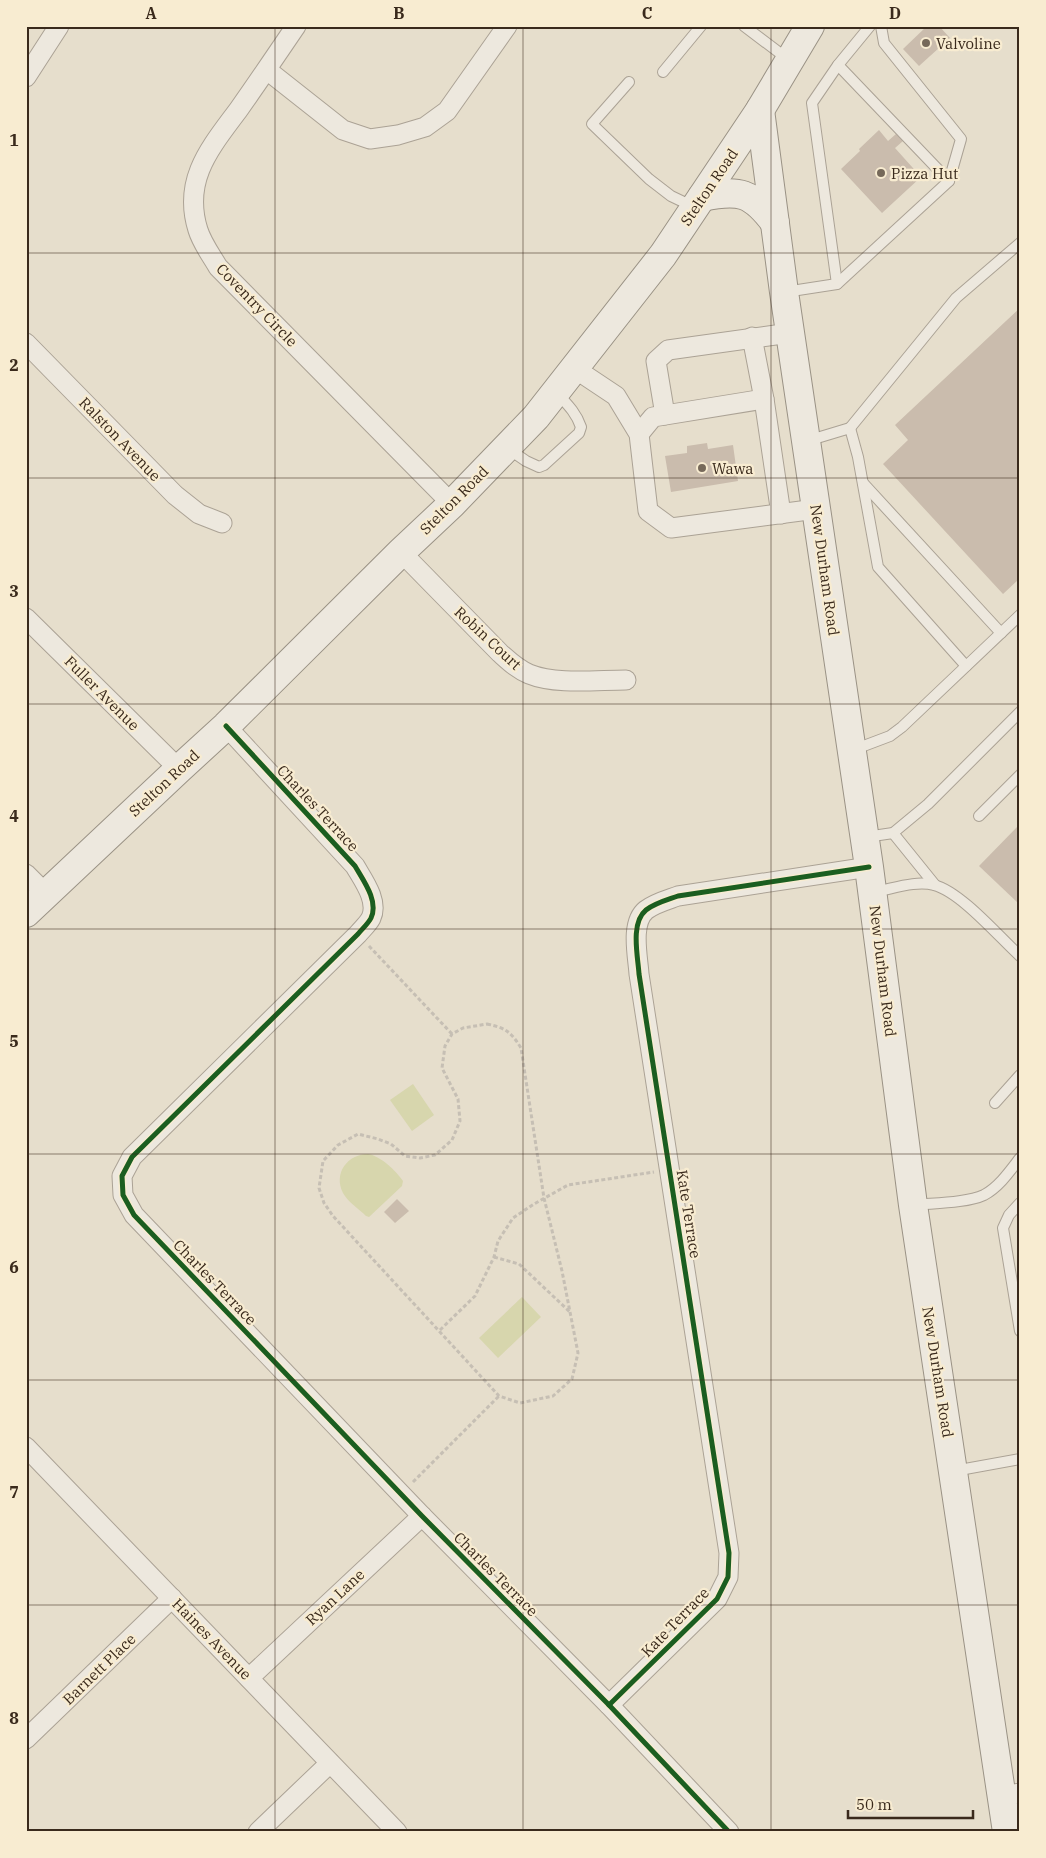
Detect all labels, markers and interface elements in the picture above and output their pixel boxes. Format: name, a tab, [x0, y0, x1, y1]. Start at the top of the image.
text: A	[145, 3, 157, 23]
text: B	[393, 3, 405, 23]
text: C	[642, 3, 652, 23]
text: D	[889, 3, 901, 23]
place label: Valvoline	[936, 34, 1001, 53]
marker: Valvoline	[920, 37, 932, 49]
text: 1	[9, 130, 19, 150]
street label: Stelton Road	[676, 145, 742, 229]
place label: Pizza Hut	[891, 164, 958, 183]
marker: Pizza Hut	[875, 167, 887, 179]
street label: Coventry Circle	[212, 259, 302, 351]
text: 2	[9, 355, 19, 375]
street label: Ralston Avenue	[75, 393, 165, 485]
place label: Wawa	[712, 459, 753, 478]
street label: Stelton Road	[416, 462, 492, 538]
marker: Wawa	[696, 462, 708, 474]
street label: New Durham Road	[806, 503, 844, 637]
text: 3	[9, 581, 19, 601]
street label: Robin Court	[451, 602, 525, 674]
street label: Fuller Avenue	[61, 652, 143, 734]
street label: Stelton Road	[125, 746, 203, 820]
street label: Charles Terrace	[273, 761, 363, 855]
text: 4	[9, 806, 19, 826]
street label: New Durham Road	[866, 904, 900, 1038]
text: 5	[9, 1031, 19, 1051]
street label: Kate Terrace	[673, 1168, 705, 1260]
street label: Charles Terrace	[169, 1235, 261, 1329]
text: 6	[9, 1257, 19, 1277]
street label: New Durham Road	[918, 1305, 958, 1439]
text: 7	[9, 1482, 19, 1502]
street label: Charles Terrace	[450, 1528, 542, 1620]
street label: Ryan Lane	[302, 1565, 368, 1629]
street label: Kate Terrace	[637, 1583, 713, 1661]
street label: Haines Avenue	[168, 1594, 256, 1684]
street label: Barnett Place	[59, 1629, 139, 1709]
text: 8	[9, 1708, 19, 1728]
scale bar	[848, 1788, 974, 1820]
text: 50 m	[856, 1795, 892, 1814]

